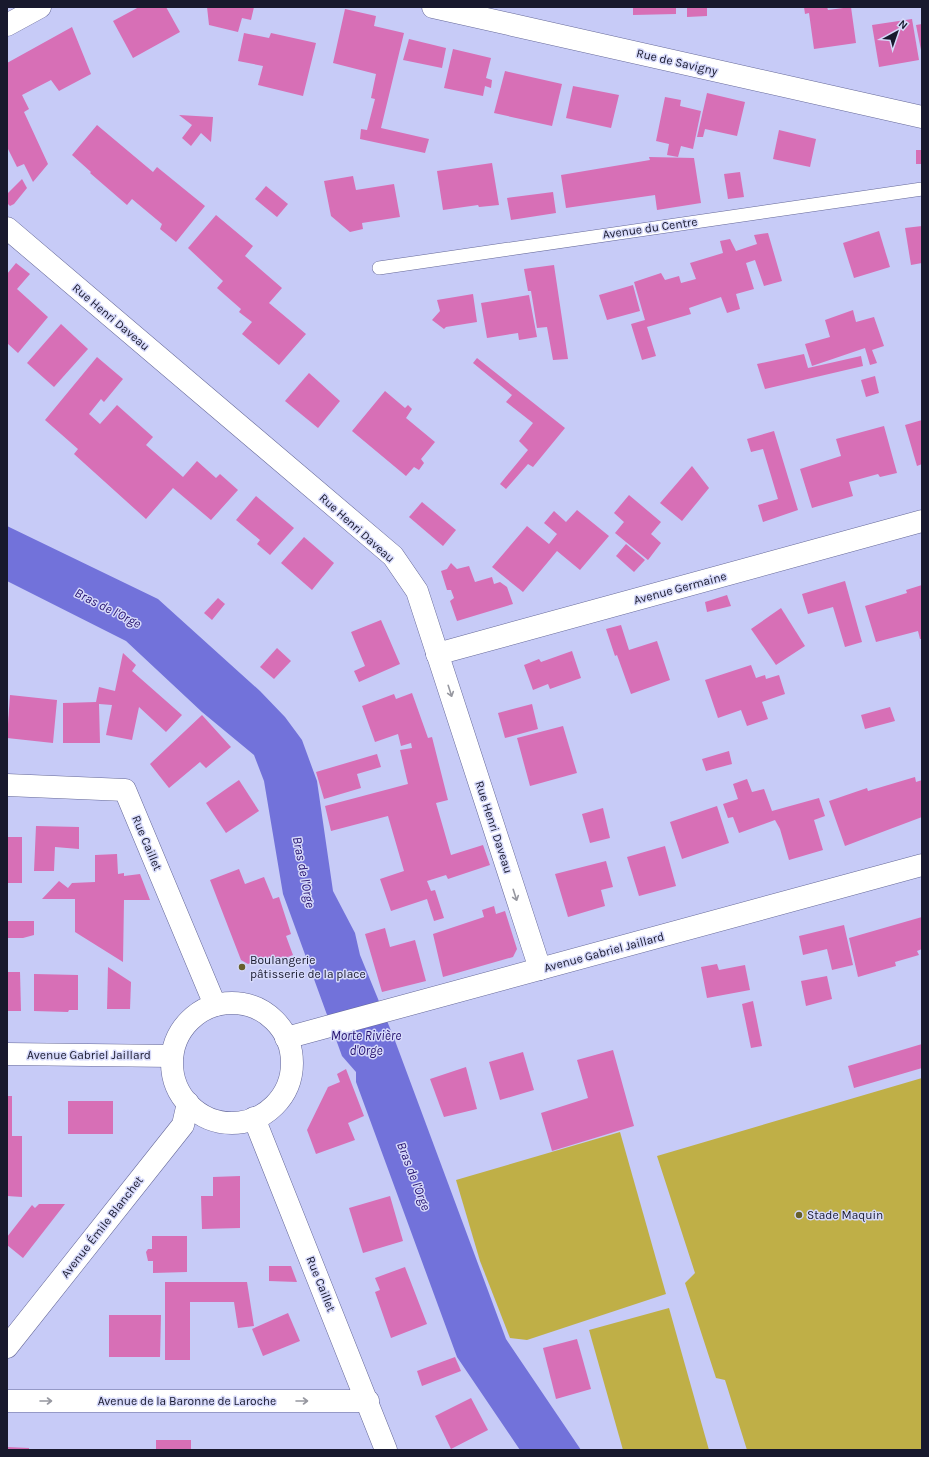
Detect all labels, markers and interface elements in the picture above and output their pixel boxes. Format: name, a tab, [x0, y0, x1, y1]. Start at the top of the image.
north arrow	[877, 12, 917, 52]
text: N	[896, 17, 910, 32]
street label: Rue de Savigny	[635, 46, 719, 78]
street label: Avenue du Centre	[602, 214, 698, 242]
street label: Rue Henri Daveau	[70, 281, 152, 353]
street label: Rue Henri Daveau	[316, 491, 398, 565]
street label: Avenue Germaine	[632, 569, 728, 607]
water label: Bras de l'Orge	[72, 585, 144, 631]
one-way arrow	[446, 685, 454, 697]
street label: Rue Henri Daveau	[472, 779, 516, 875]
street label: Rue Caillet	[129, 813, 165, 873]
water label: Bras de l'Orge	[290, 835, 318, 909]
one-way arrow	[512, 888, 520, 900]
street label: Avenue Gabriel Jaillard	[542, 929, 666, 975]
place label: Boulangerie pâtisserie de la place	[250, 953, 366, 981]
marker: Boulangerie pâtisserie de la place	[237, 962, 247, 972]
water label: Morte Rivière d'Orge	[331, 1028, 401, 1058]
street label: Avenue Gabriel Jaillard	[27, 1048, 151, 1062]
water label: Bras de l'Orge	[394, 1140, 434, 1212]
street label: Avenue Émile Blanchet	[57, 1172, 146, 1281]
place label: Stade Maquin	[807, 1208, 883, 1222]
marker: Stade Maquin	[794, 1210, 804, 1220]
street label: Rue Caillet	[304, 1254, 339, 1314]
street label: Avenue de la Baronne de Laroche	[98, 1394, 276, 1408]
one-way arrow	[39, 1397, 52, 1405]
one-way arrow	[295, 1397, 308, 1405]

